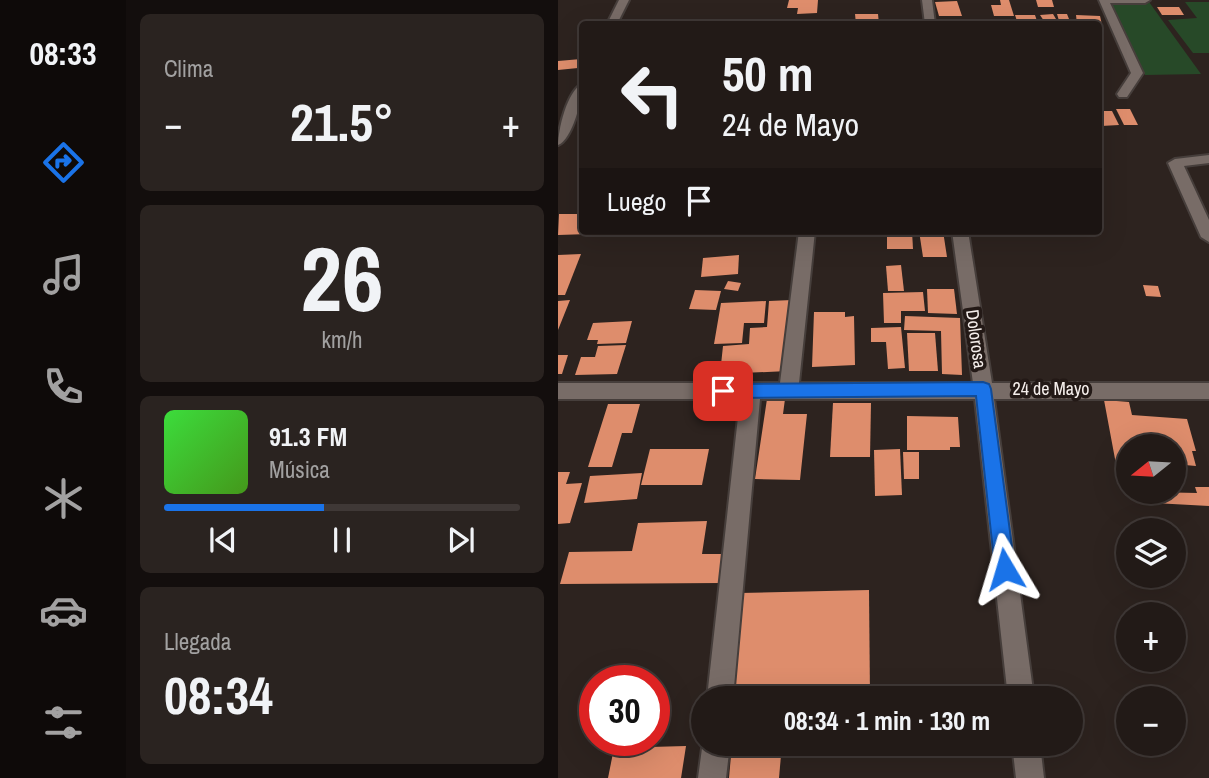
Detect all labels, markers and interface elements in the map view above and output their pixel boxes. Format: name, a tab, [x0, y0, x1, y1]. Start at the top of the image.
text: 08:33	[29, 32, 97, 75]
text: 50 m	[722, 40, 814, 106]
icon: left	[607, 49, 698, 140]
text: Clima	[164, 53, 213, 84]
text: 21.5°	[290, 87, 394, 157]
text: −	[164, 98, 182, 149]
text: +	[502, 98, 520, 149]
text: 24 de Mayo	[722, 103, 859, 146]
icon: directions	[39, 138, 88, 187]
icon: arrive	[680, 182, 718, 220]
text: Luego	[607, 184, 666, 219]
text: 26	[301, 217, 384, 339]
icon: music	[39, 250, 88, 299]
street label: Dolorosa	[960, 308, 993, 370]
text: km/h	[322, 324, 362, 355]
pin	[693, 361, 753, 421]
icon: phone	[39, 362, 88, 411]
icon: arrive	[704, 372, 742, 410]
street label: 24 de Mayo	[1012, 376, 1090, 401]
text: 91.3 FM	[269, 419, 347, 454]
north arrow	[1116, 434, 1186, 504]
map controls	[1116, 434, 1186, 756]
text: Música	[269, 454, 330, 485]
icon: climate	[39, 474, 88, 523]
button: layers	[1116, 518, 1186, 588]
icon: previous	[204, 521, 242, 559]
icon: pause	[323, 521, 361, 559]
icon: next	[442, 521, 480, 559]
position arrow	[968, 532, 1042, 606]
icon: car	[39, 586, 88, 635]
button: +	[1116, 602, 1186, 672]
text: Llegada	[164, 626, 231, 657]
text: 08:34	[164, 660, 273, 730]
speed limit sign: 30	[579, 665, 670, 756]
button: −	[1116, 686, 1186, 756]
icon: filters	[39, 698, 88, 747]
text: 08:34 · 1 min · 130 m	[784, 703, 990, 738]

